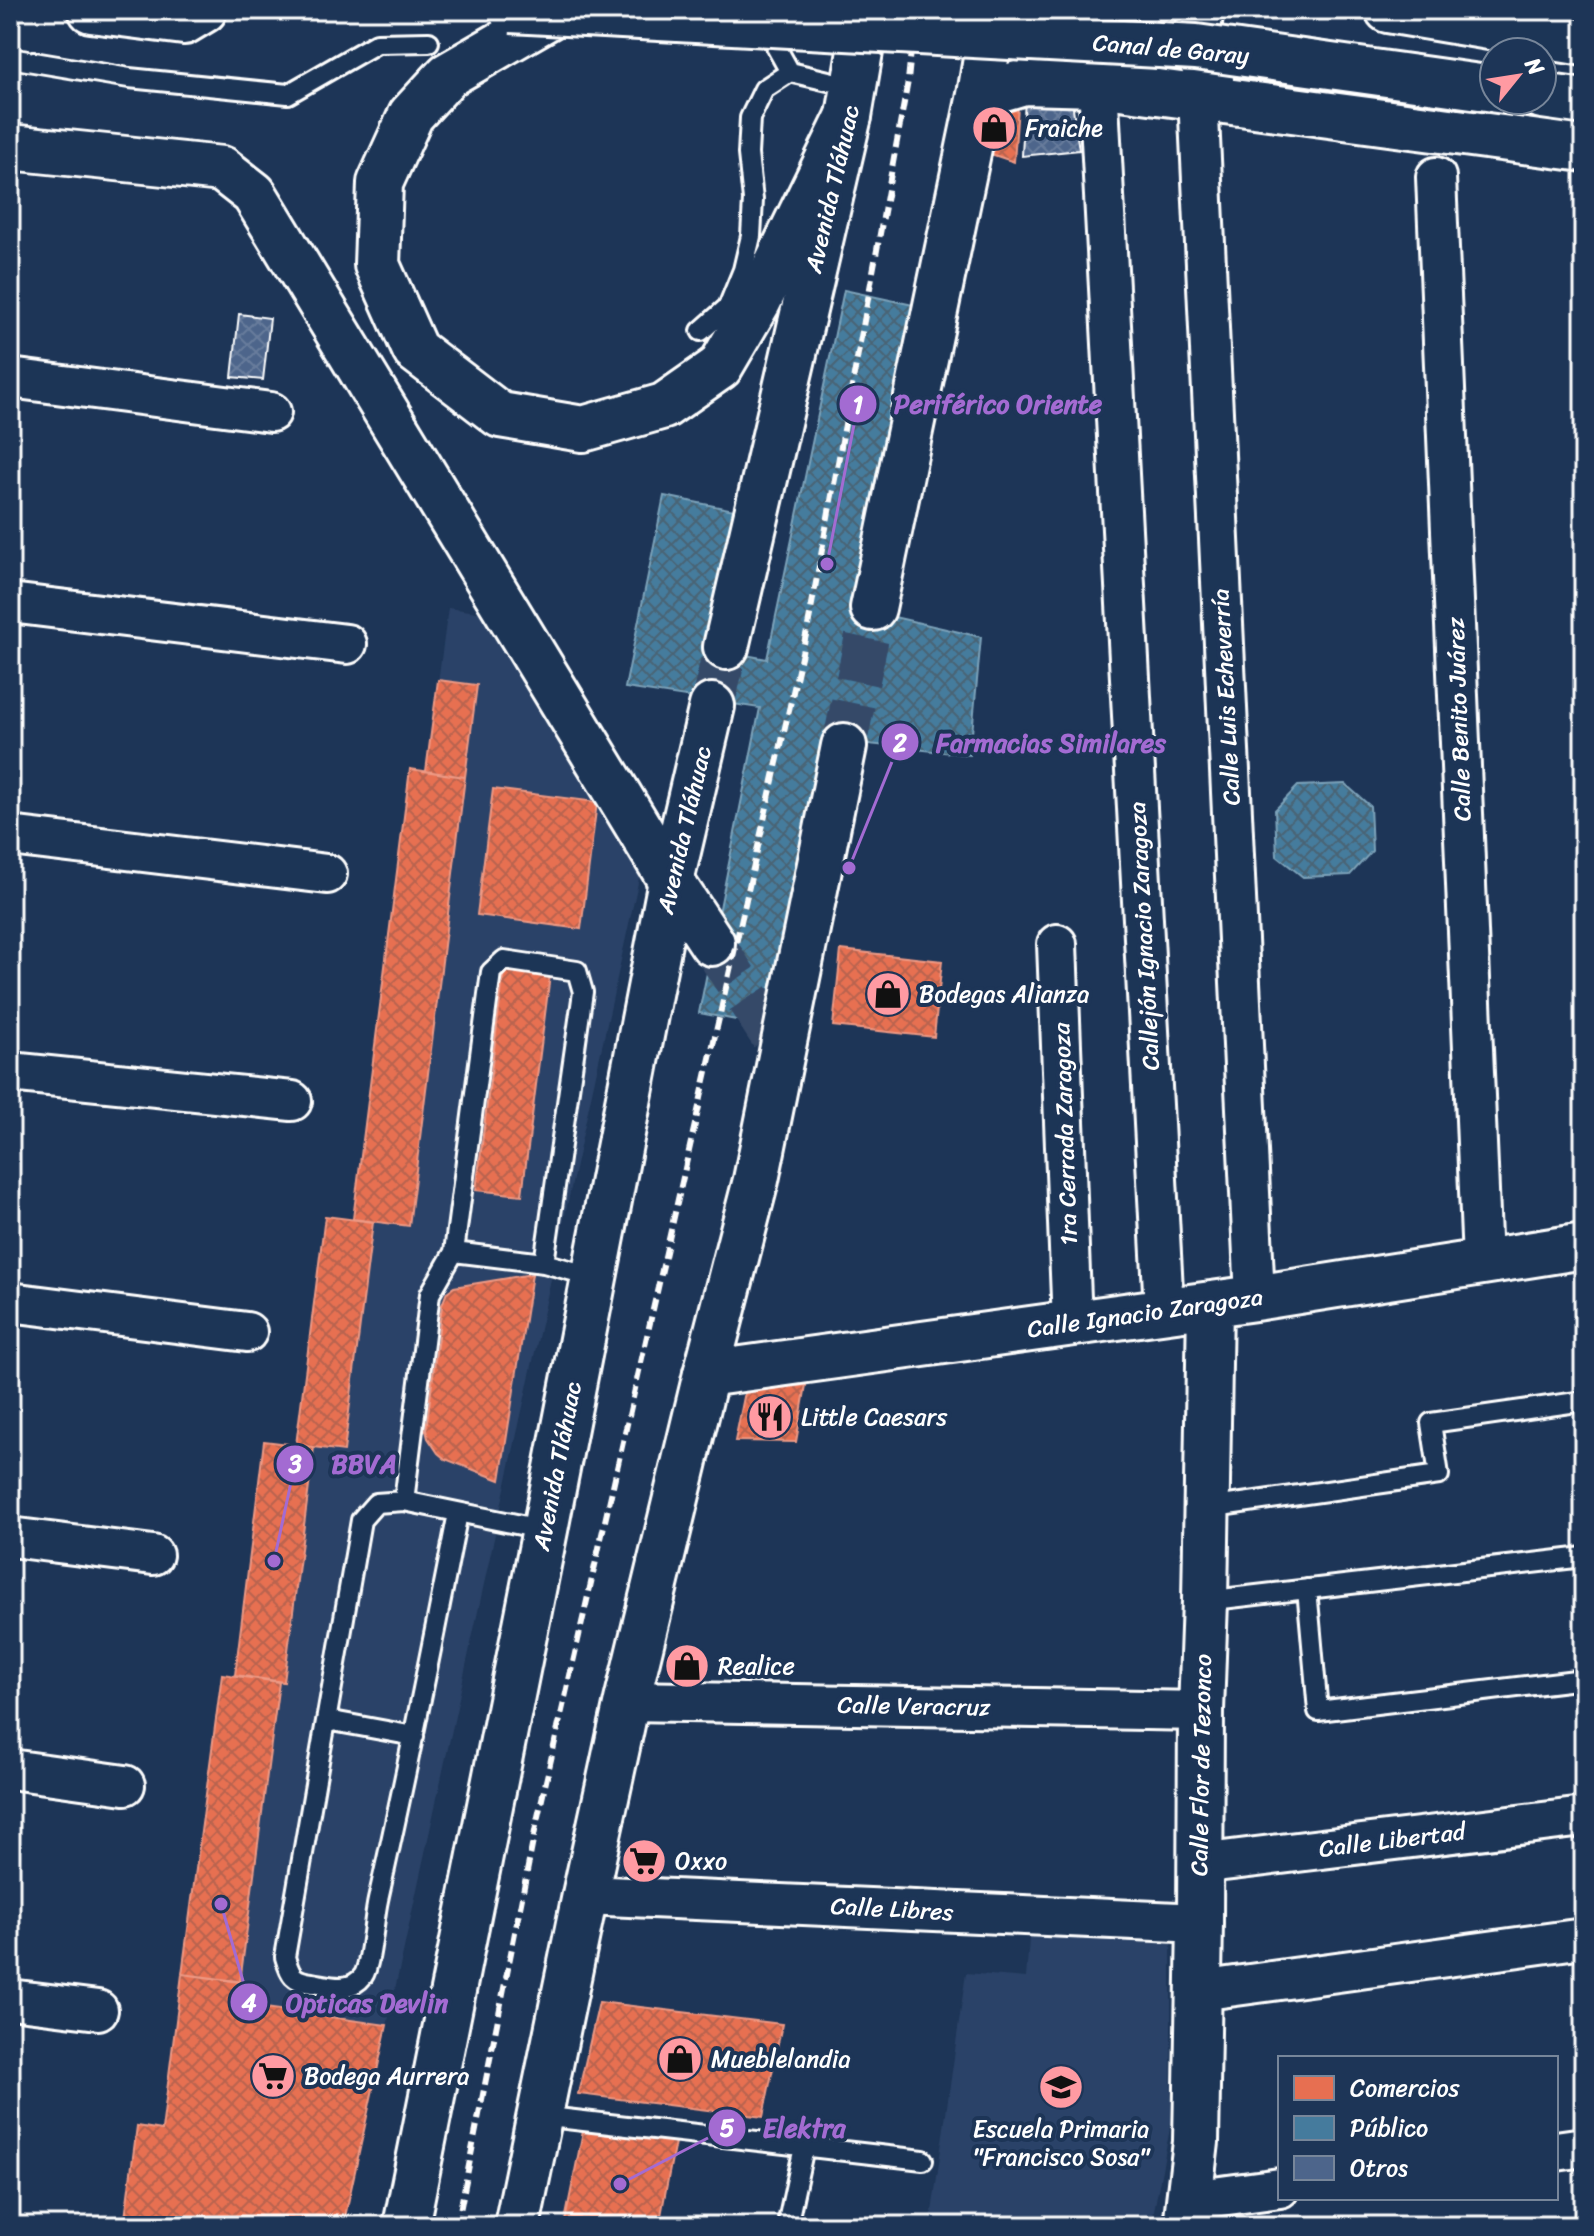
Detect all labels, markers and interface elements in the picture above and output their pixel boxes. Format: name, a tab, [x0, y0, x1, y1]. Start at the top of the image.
street label: Canal de Garay	[1091, 21, 1252, 77]
north arrow	[1478, 36, 1558, 116]
text: N	[1514, 49, 1556, 83]
street label: Avenida Tláhuac	[792, 101, 872, 278]
shop icon: Fraiche	[970, 104, 1018, 152]
place label: Fraiche	[1025, 107, 1103, 149]
callout: Periférico Oriente	[838, 379, 1117, 429]
text: Periférico Oriente	[894, 381, 1103, 427]
text: 1	[853, 384, 863, 426]
street label: Calle Luis Echeverría	[1199, 587, 1253, 807]
street label: Calle Benito Juárez	[1434, 615, 1484, 822]
callout: Farmacias Similares	[880, 717, 1182, 767]
text: Farmacias Similares	[935, 720, 1167, 766]
text: 2	[892, 722, 907, 764]
street label: Avenida Tláhuac	[644, 742, 724, 919]
street label: Callejón Ignacio Zaragoza	[1116, 800, 1172, 1072]
shop icon: Bodegas Alianza	[864, 970, 912, 1018]
place label: Bodegas Alianza	[919, 973, 1089, 1015]
street label: 1ra Cerrada Zaragoza	[1040, 1021, 1090, 1246]
street label: Calle Ignacio Zaragoza	[1024, 1276, 1266, 1350]
street label: Avenida Tláhuac	[520, 1378, 594, 1555]
restaurant icon: Little Caesars	[746, 1393, 794, 1441]
place label: Little Caesars	[801, 1396, 948, 1438]
callout: BBVA	[275, 1439, 412, 1489]
text: BBVA	[331, 1441, 397, 1487]
text: 3	[287, 1443, 302, 1485]
shop icon: Realice	[663, 1642, 711, 1690]
place label: Realice	[718, 1645, 795, 1687]
street label: Calle Flor de Tezonco	[1178, 1654, 1224, 1876]
street label: Calle Veracruz	[837, 1684, 991, 1728]
street label: Calle Libertad	[1316, 1810, 1469, 1870]
supermarket icon: Oxxo	[620, 1837, 668, 1885]
place label: Oxxo	[675, 1840, 727, 1882]
street label: Calle Libres	[829, 1885, 955, 1933]
callout: Opticas Devlin	[229, 1977, 464, 2027]
text: Opticas Devlin	[286, 1980, 448, 2026]
text: 4	[242, 1982, 257, 2024]
shop icon: Mueblelandia	[656, 2035, 704, 2083]
place label: Mueblelandia	[711, 2038, 851, 2080]
supermarket icon: Bodega Aurrera	[249, 2052, 297, 2100]
place label: Bodega Aurrera	[304, 2055, 469, 2097]
legend	[1278, 2056, 1558, 2200]
school or university icon: Escuela Primaria "Francisco Sosa"	[1037, 2063, 1085, 2111]
text: Comercios	[1350, 2067, 1461, 2109]
callout: Elektra	[707, 2103, 862, 2153]
text: Elektra	[762, 2105, 847, 2151]
text: 5	[720, 2107, 735, 2149]
text: Público	[1350, 2107, 1428, 2149]
place label: Escuela Primaria "Francisco Sosa"	[973, 2108, 1151, 2178]
text: Otros	[1350, 2147, 1408, 2189]

